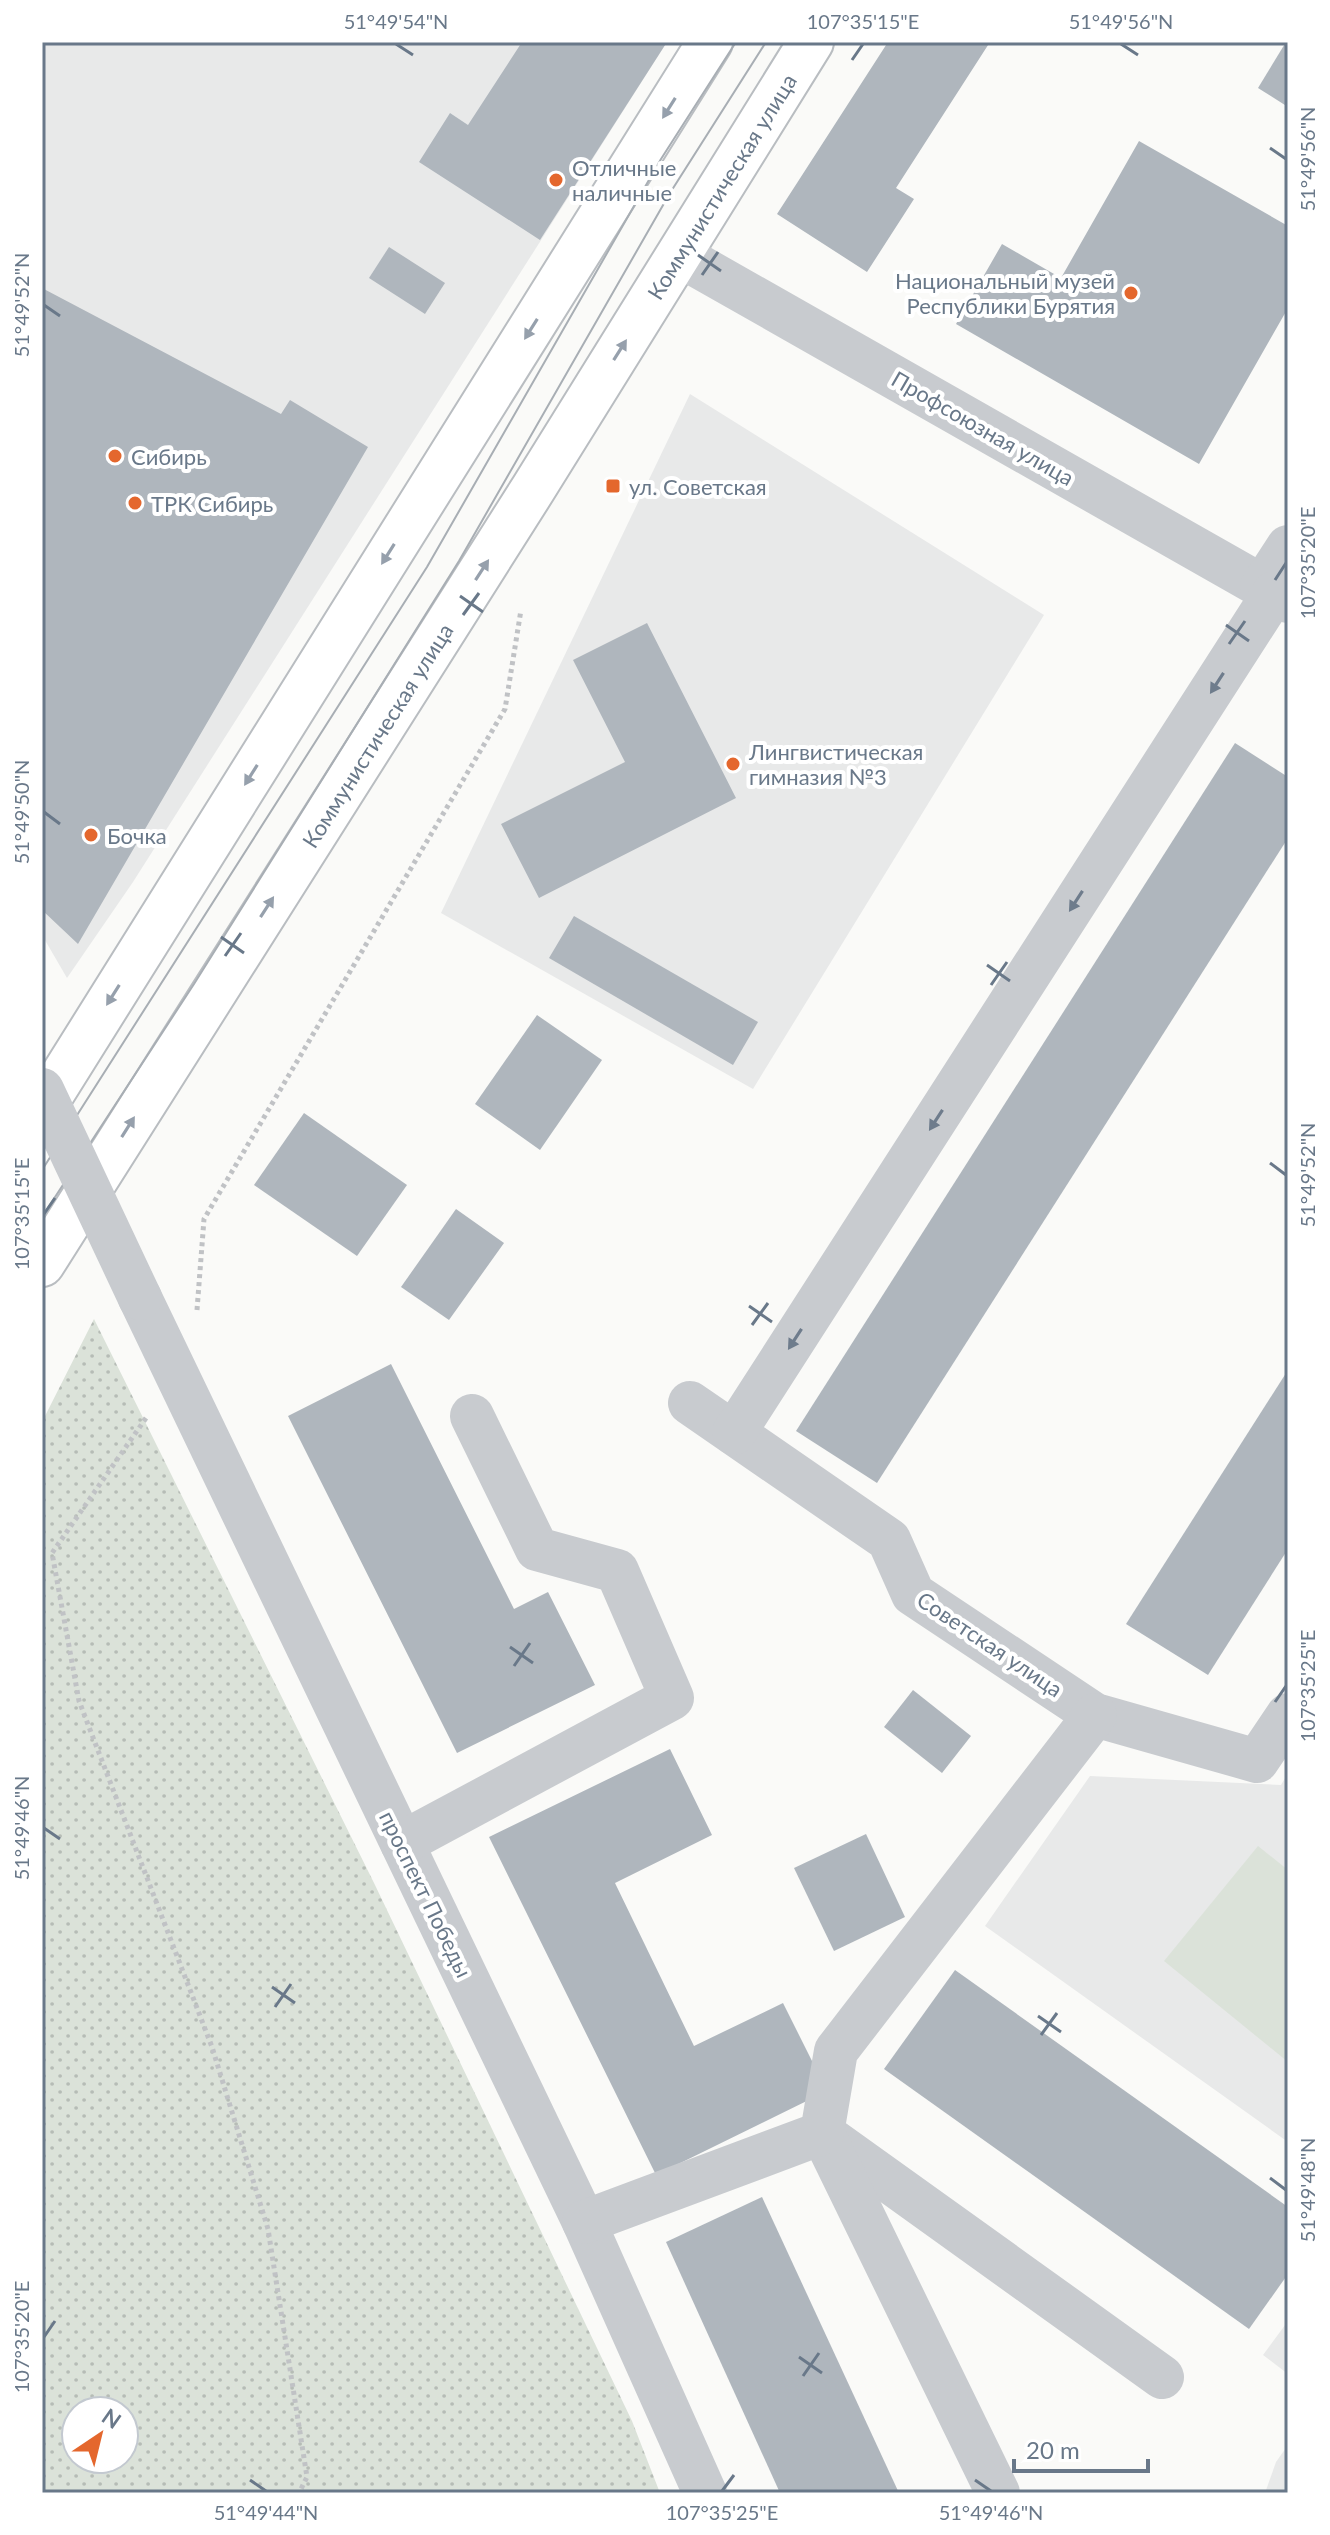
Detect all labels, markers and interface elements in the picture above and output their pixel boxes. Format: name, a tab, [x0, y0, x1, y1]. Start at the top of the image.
text: 51°49'54"N	[344, 9, 448, 33]
text: 107°35'15"E	[807, 9, 919, 33]
text: 51°49'56"N	[1069, 9, 1173, 33]
street label: Коммунистическая улица	[641, 68, 802, 304]
one-way arrow	[662, 97, 676, 119]
text: 51°49'56"N	[1295, 107, 1319, 211]
place label: Отличные наличные	[572, 154, 676, 206]
marker: Отличные наличные	[547, 171, 565, 189]
text: 51°49'52"N	[9, 253, 33, 357]
place label: Национальный музей Республики Бурятия	[895, 267, 1115, 319]
marker: Национальный музей Республики Бурятия	[1122, 284, 1140, 302]
one-way arrow	[524, 317, 539, 340]
one-way arrow	[612, 338, 627, 361]
street label: Профсоюзная улица	[887, 365, 1079, 491]
place label: Сибирь	[131, 443, 207, 470]
marker: Сибирь	[106, 447, 124, 465]
place label: ул. Советская	[629, 473, 767, 500]
marker: ул. Советская	[604, 477, 622, 495]
place label: ТРК Сибирь	[151, 490, 273, 517]
marker: ТРК Сибирь	[126, 494, 144, 512]
text: 107°35'20"E	[1295, 507, 1319, 619]
one-way arrow	[382, 543, 396, 565]
one-way arrow	[474, 559, 488, 581]
street label: Коммунистическая улица	[296, 618, 458, 852]
one-way arrow	[1209, 672, 1224, 693]
place label: Лингвистическая гимназия №3	[748, 738, 923, 790]
marker: Лингвистическая гимназия №3	[724, 755, 742, 773]
text: 51°49'50"N	[9, 760, 33, 864]
one-way arrow	[244, 764, 258, 786]
place label: Бочка	[107, 822, 167, 849]
marker: Бочка	[82, 826, 100, 844]
one-way arrow	[1070, 890, 1084, 912]
one-way arrow	[259, 896, 273, 918]
one-way arrow	[106, 984, 120, 1006]
one-way arrow	[929, 1109, 943, 1131]
one-way arrow	[120, 1116, 134, 1138]
text: 51°49'52"N	[1295, 1123, 1319, 1227]
text: 107°35'15"E	[9, 1158, 33, 1270]
one-way arrow	[787, 1328, 802, 1349]
street label: Советская улица	[912, 1585, 1068, 1703]
text: 107°35'25"E	[1295, 1630, 1319, 1742]
text: 51°49'46"N	[9, 1776, 33, 1880]
street label: проспект Победы	[374, 1806, 478, 1982]
text: 51°49'48"N	[1295, 2138, 1319, 2242]
text: 107°35'20"E	[9, 2281, 33, 2393]
north arrow	[60, 2395, 140, 2475]
text: N	[97, 2402, 126, 2434]
scale bar	[1014, 2423, 1148, 2473]
text: 20 m	[1026, 2435, 1080, 2464]
text: 51°49'44"N	[214, 2500, 318, 2524]
text: 107°35'25"E	[666, 2500, 778, 2524]
text: 51°49'46"N	[939, 2500, 1043, 2524]

